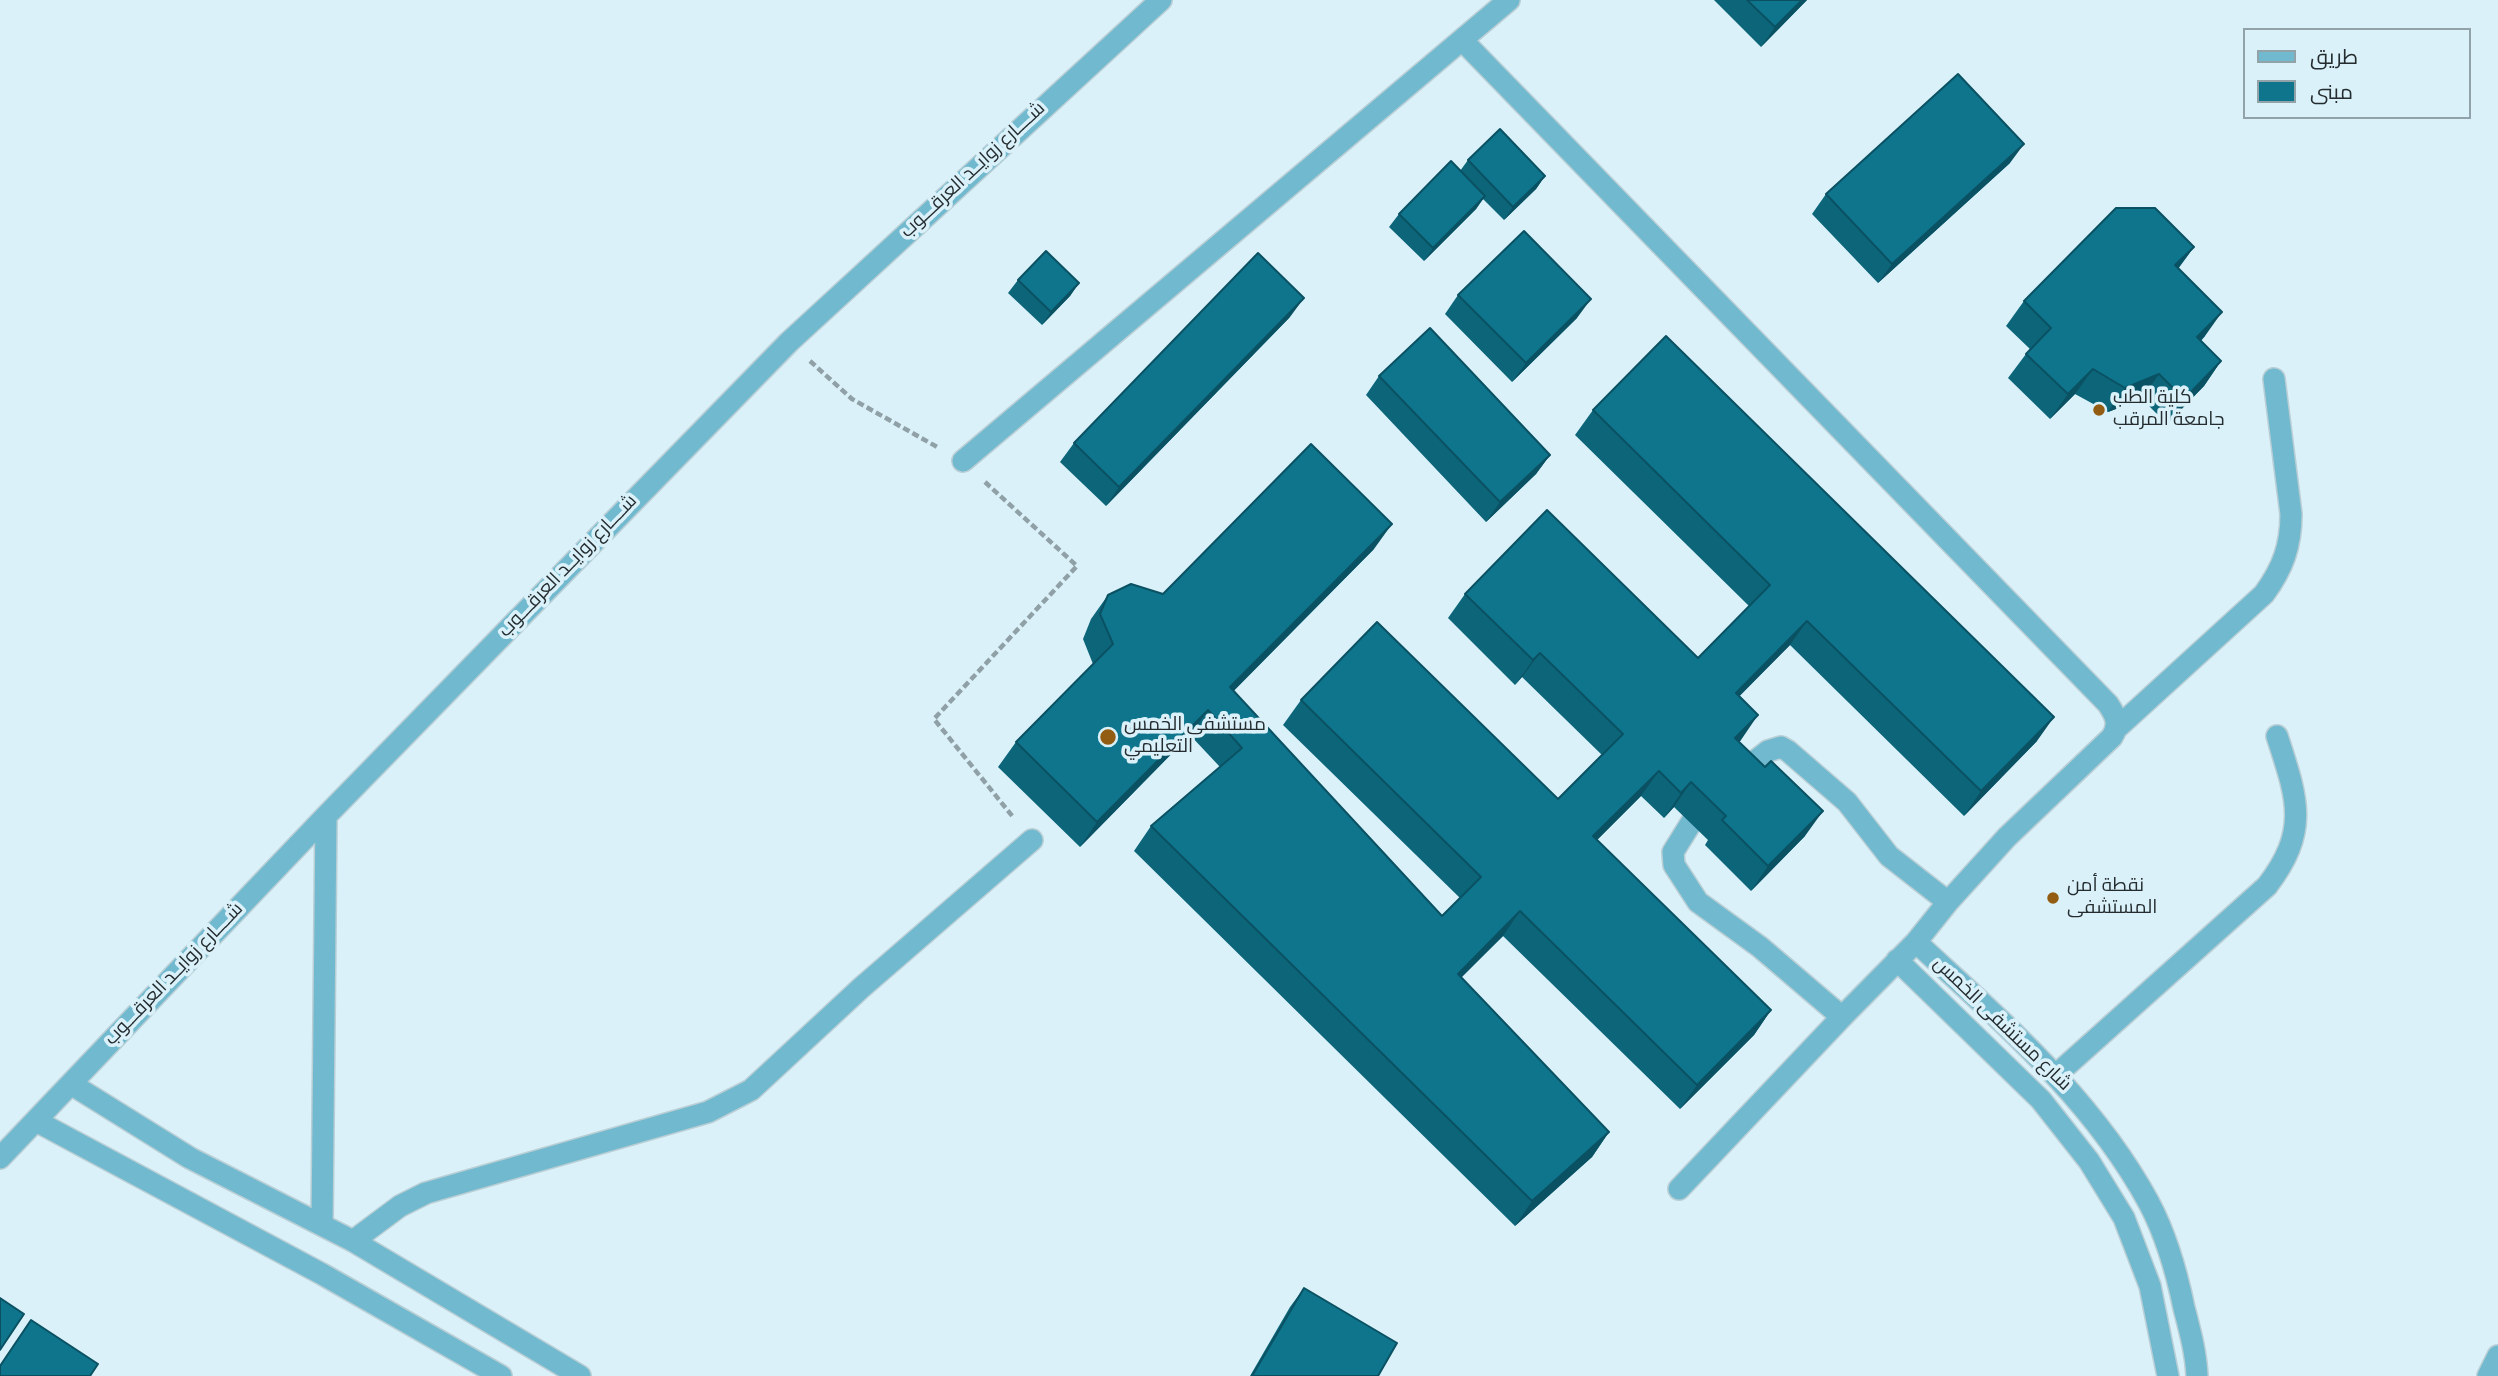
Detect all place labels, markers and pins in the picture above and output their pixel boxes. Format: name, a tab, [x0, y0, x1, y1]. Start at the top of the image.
place label: كلية الطب جامعة المرقب	[2113, 388, 2225, 432]
marker: كلية الطب جامعة المرقب	[2091, 402, 2107, 418]
place label: مستشفى الخمس التعليمي	[1124, 715, 1266, 759]
marker: مستشفى الخمس التعليمي	[1098, 727, 1118, 747]
place label: نقطة أمن المستشفى	[2067, 876, 2157, 920]
marker: نقطة أمن المستشفى	[2045, 890, 2061, 906]

